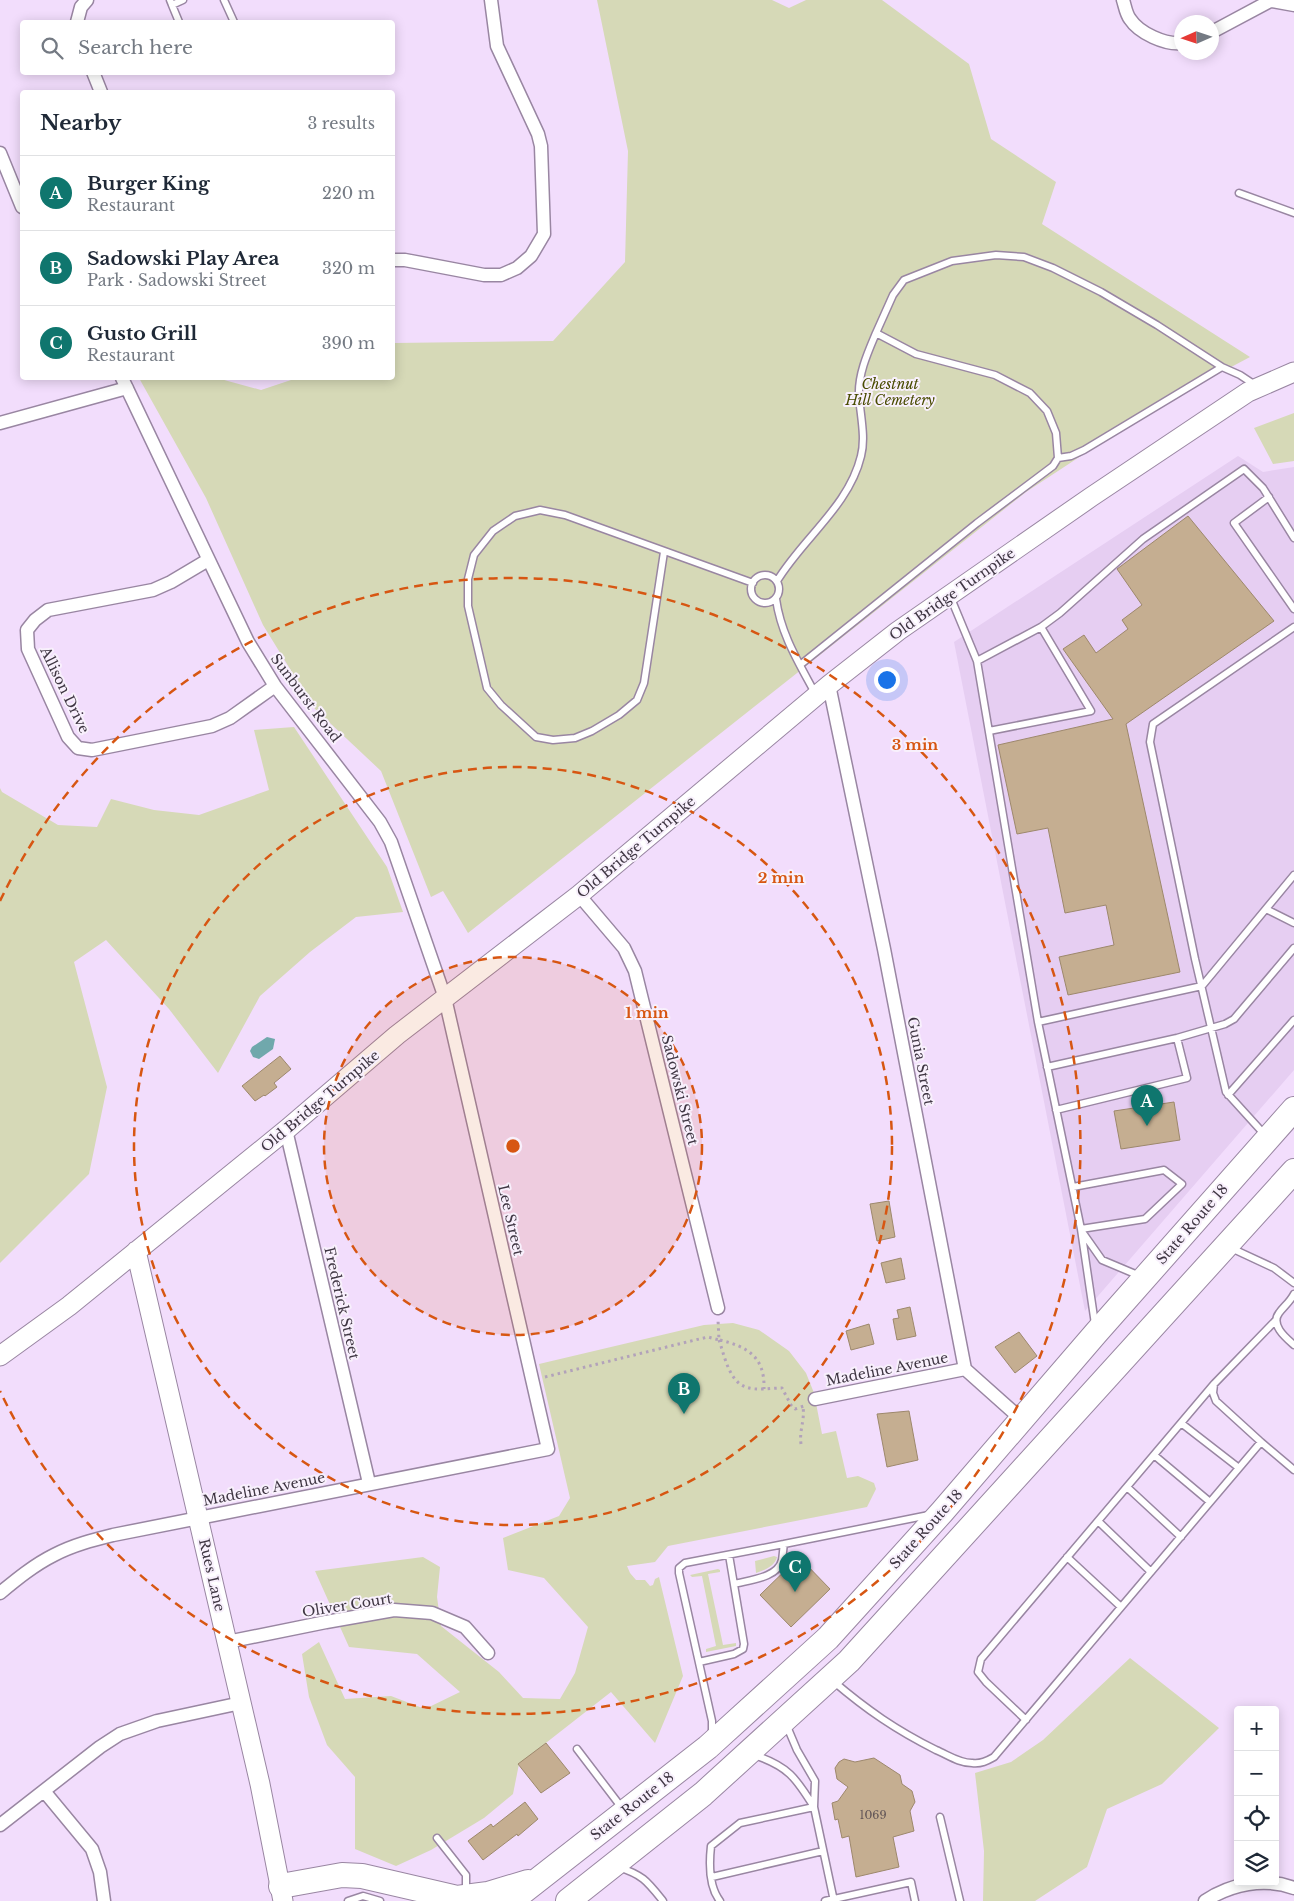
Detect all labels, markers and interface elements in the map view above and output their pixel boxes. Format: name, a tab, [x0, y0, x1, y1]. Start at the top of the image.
north arrow	[1174, 15, 1219, 60]
search box	[20, 20, 395, 75]
icon: search	[38, 34, 66, 62]
text: Search here	[78, 36, 193, 59]
text: Nearby	[40, 110, 121, 136]
text: 3 results	[307, 113, 375, 133]
text: Burger King	[87, 172, 210, 195]
text: A	[50, 183, 62, 203]
text: 220 m	[322, 183, 375, 203]
text: Restaurant	[87, 195, 175, 215]
text: Sadowski Play Area	[87, 247, 279, 270]
text: B	[50, 258, 62, 278]
text: 320 m	[322, 258, 375, 278]
text: Park · Sadowski Street	[87, 270, 267, 290]
text: Gusto Grill	[87, 322, 197, 345]
text: C	[49, 333, 63, 353]
text: 390 m	[322, 333, 375, 353]
text: Restaurant	[87, 345, 175, 365]
park label: Chestnut Hill Cemetery	[844, 375, 936, 409]
street label: Old Bridge Turnpike	[886, 544, 1018, 644]
street label: Allison Drive	[36, 643, 94, 736]
street label: Sunburst Road	[267, 650, 345, 746]
your location	[874, 667, 900, 693]
text: 3 min	[892, 735, 938, 754]
street label: Old Bridge Turnpike	[573, 792, 699, 902]
text: 2 min	[758, 868, 804, 887]
text: 1 min	[625, 1003, 669, 1022]
street label: Gunia Street	[904, 1015, 939, 1107]
street label: Sadowski Street	[658, 1033, 703, 1148]
street label: Old Bridge Turnpike	[257, 1046, 383, 1156]
pin: A	[1131, 1085, 1163, 1126]
centre of rings	[504, 1137, 522, 1155]
street label: State Route 18	[1152, 1180, 1232, 1268]
street label: Lee Street	[494, 1183, 528, 1258]
street label: Frederick Street	[320, 1245, 364, 1362]
street label: Madeline Avenue	[824, 1348, 950, 1390]
pin: B	[668, 1373, 700, 1414]
street label: Madeline Avenue	[201, 1468, 327, 1510]
street label: State Route 18	[886, 1486, 966, 1572]
street label: Rues Lane	[195, 1537, 229, 1613]
pin: C	[779, 1551, 811, 1592]
street label: Oliver Court	[301, 1589, 394, 1621]
map controls	[1234, 1706, 1279, 1886]
button: +	[1234, 1706, 1279, 1751]
button: −	[1234, 1751, 1279, 1796]
street label: State Route 18	[587, 1768, 677, 1844]
button: locate	[1234, 1796, 1279, 1841]
house number: 1069	[860, 1808, 886, 1822]
button: layers	[1234, 1841, 1279, 1886]

